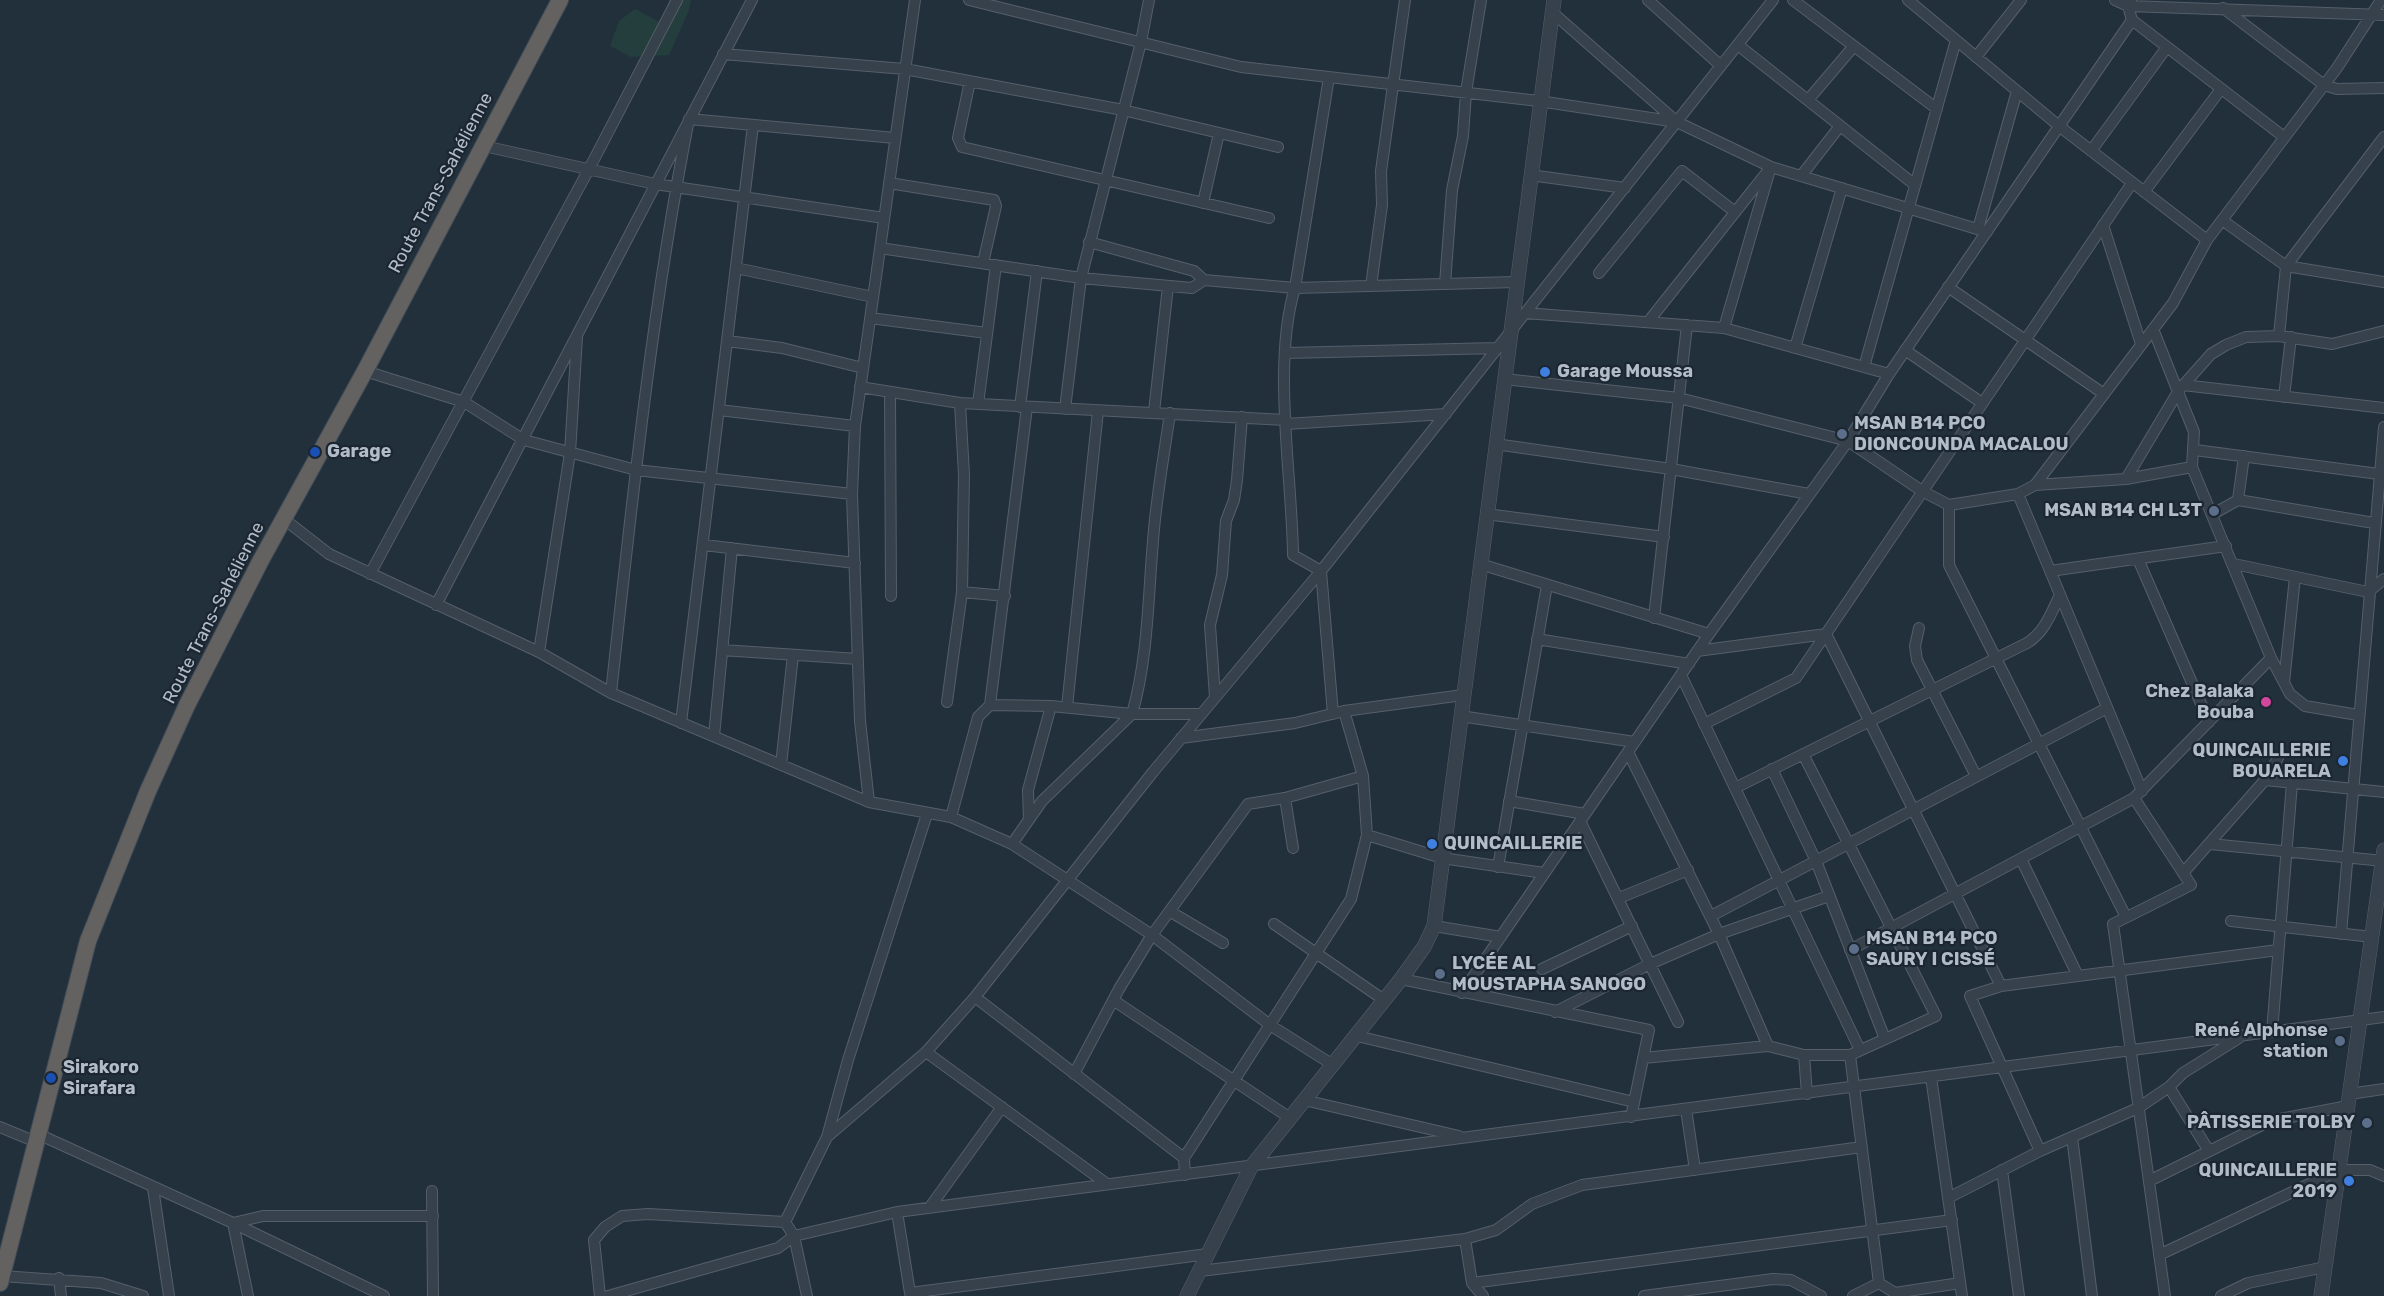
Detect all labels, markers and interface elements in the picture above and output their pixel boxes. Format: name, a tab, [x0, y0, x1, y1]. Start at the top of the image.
street label: Route Trans-Sahélienne	[384, 89, 498, 277]
place label: Garage Moussa	[1557, 361, 1693, 383]
marker: Garage Moussa	[1538, 365, 1552, 379]
place label: MSAN B14 PCO DIONCOUNDA MACALOU	[1854, 413, 2069, 456]
marker: MSAN B14 PCO DIONCOUNDA MACALOU	[1835, 427, 1849, 441]
place label: Garage	[327, 441, 391, 463]
marker: Garage	[308, 445, 322, 459]
place label: MSAN B14 CH L3T	[2044, 500, 2202, 522]
marker: MSAN B14 CH L3T	[2207, 504, 2221, 518]
street label: Route Trans-Sahélienne	[159, 518, 269, 708]
place label: Chez Balaka Bouba	[2145, 681, 2254, 724]
marker: Chez Balaka Bouba	[2259, 695, 2273, 709]
place label: QUINCAILLERIE BOUARELA	[2192, 740, 2331, 783]
marker: QUINCAILLERIE BOUARELA	[2336, 754, 2350, 768]
place label: QUINCAILLERIE	[1444, 833, 1583, 855]
marker: QUINCAILLERIE	[1425, 837, 1439, 851]
place label: MSAN B14 PCO SAURY I CISSÉ	[1866, 928, 1998, 970]
marker: MSAN B14 PCO SAURY I CISSÉ	[1847, 942, 1861, 956]
place label: LYCÉE AL MOUSTAPHA SANOGO	[1452, 953, 1646, 996]
marker: LYCÉE AL MOUSTAPHA SANOGO	[1433, 967, 1447, 981]
place label: René Alphonse station	[2195, 1020, 2328, 1062]
marker: René Alphonse station	[2333, 1034, 2347, 1048]
place label: Sirakoro Sirafara	[63, 1057, 139, 1100]
marker: Sirakoro Sirafara	[44, 1071, 58, 1085]
place label: PÂTISSERIE TOLBY	[2187, 1112, 2355, 1134]
marker: PÂTISSERIE TOLBY	[2360, 1116, 2374, 1130]
place label: QUINCAILLERIE 2019	[2198, 1160, 2337, 1202]
marker: QUINCAILLERIE 2019	[2342, 1174, 2356, 1188]

